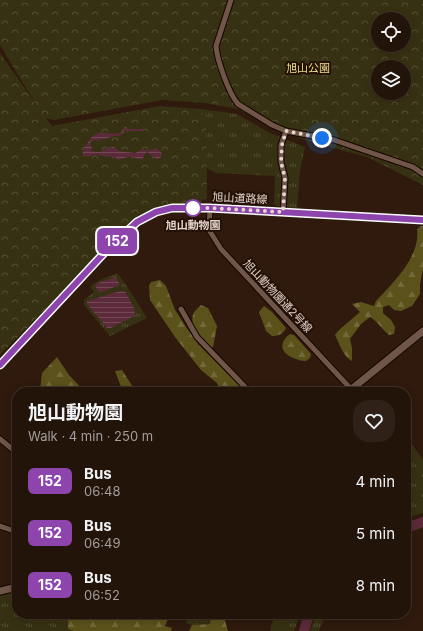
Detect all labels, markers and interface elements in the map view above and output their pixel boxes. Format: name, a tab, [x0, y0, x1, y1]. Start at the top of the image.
map controls	[371, 12, 411, 100]
button: locate	[371, 12, 411, 52]
button: layers	[371, 60, 411, 100]
park label: 旭山公園	[286, 61, 330, 75]
your location	[312, 128, 332, 148]
street label: 旭山道路線	[212, 190, 268, 206]
marker: 旭山動物園	[184, 199, 202, 217]
place label: 旭山動物園	[166, 218, 221, 232]
line badge: 152	[94, 228, 140, 254]
text: 152	[105, 232, 129, 249]
street label: 旭山動物園通2号線	[241, 257, 315, 335]
button: heart	[353, 400, 395, 442]
text: 旭山動物園	[28, 401, 123, 424]
text: Walk · 4 min · 250 m	[28, 428, 153, 444]
text: Bus	[84, 464, 112, 483]
text: 152	[38, 472, 62, 489]
text: 4 min	[355, 472, 395, 491]
text: 06:48	[84, 483, 120, 499]
text: Bus	[84, 516, 112, 535]
text: 152	[38, 524, 62, 541]
text: 5 min	[356, 524, 395, 543]
text: 06:49	[84, 535, 120, 551]
text: Bus	[84, 568, 112, 587]
text: 152	[38, 576, 62, 593]
text: 8 min	[356, 576, 395, 595]
text: 06:52	[84, 587, 120, 603]

